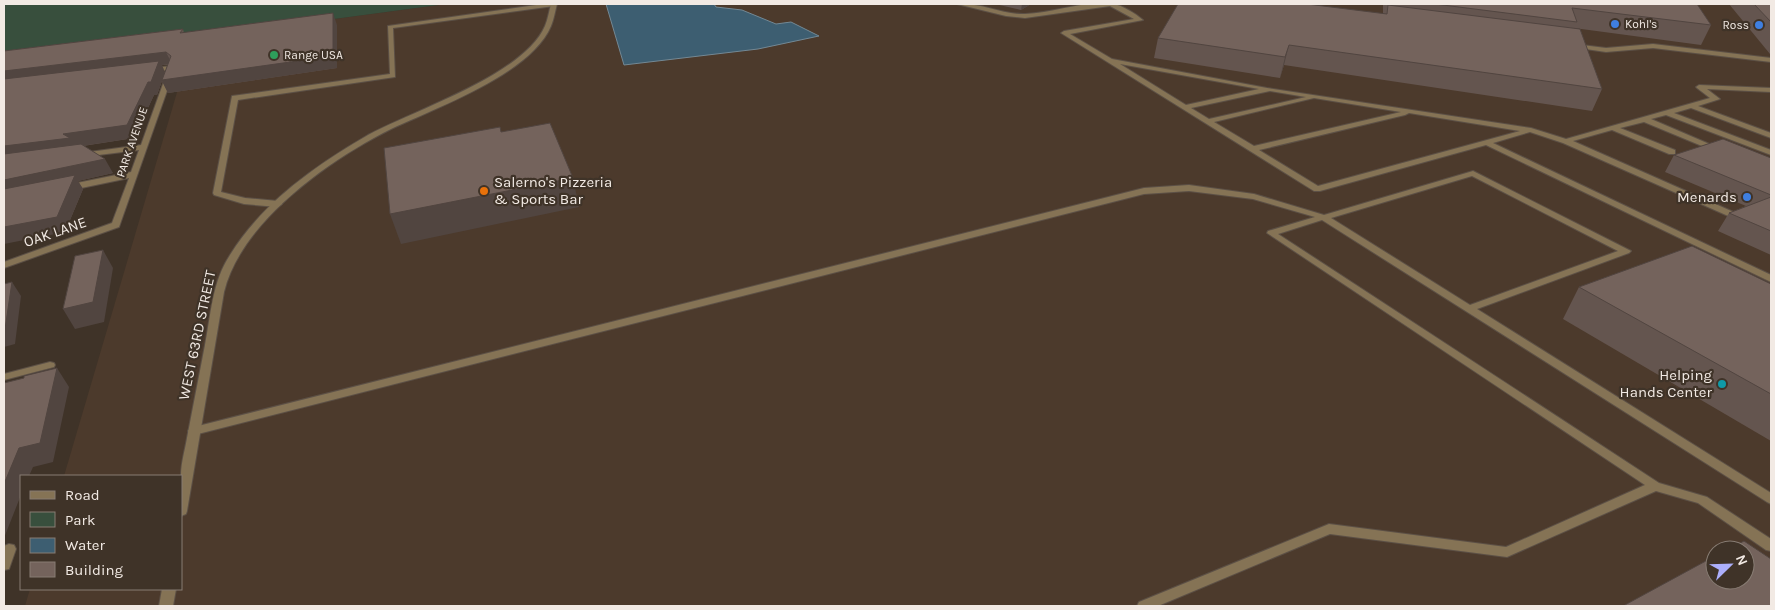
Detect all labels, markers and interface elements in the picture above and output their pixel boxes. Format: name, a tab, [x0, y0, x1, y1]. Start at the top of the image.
place label: Kohl's	[1625, 17, 1657, 31]
marker: Kohl's	[1609, 18, 1621, 30]
place label: Ross	[1722, 18, 1749, 32]
marker: Ross	[1753, 19, 1765, 31]
place label: Range USA	[284, 48, 343, 62]
marker: Range USA	[268, 49, 280, 61]
street label: PARK AVENUE	[113, 105, 151, 179]
place label: Salerno's Pizzeria & Sports Bar	[494, 173, 612, 208]
marker: Salerno's Pizzeria & Sports Bar	[478, 185, 490, 197]
place label: Menards	[1677, 188, 1737, 206]
marker: Menards	[1741, 191, 1753, 203]
street label: OAK LANE	[21, 213, 89, 251]
street label: WEST 63RD STREET	[174, 268, 220, 402]
place label: Helping Hands Center	[1620, 366, 1713, 401]
marker: Helping Hands Center	[1716, 378, 1728, 390]
legend	[20, 475, 182, 590]
text: Road	[65, 486, 100, 504]
text: Park	[65, 511, 95, 529]
text: Water	[65, 536, 106, 554]
north arrow	[1705, 540, 1755, 590]
text: N	[1732, 552, 1751, 568]
text: Building	[65, 561, 123, 579]

